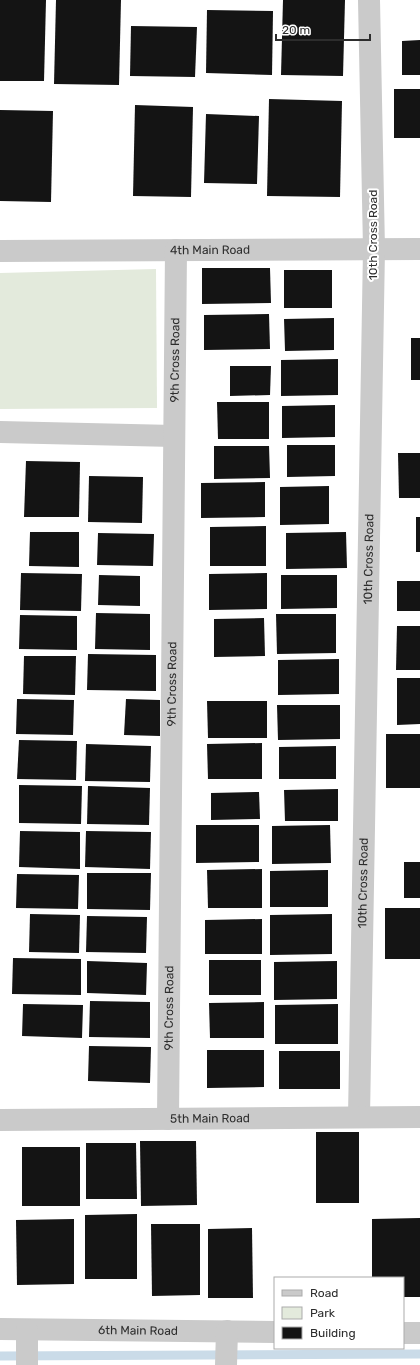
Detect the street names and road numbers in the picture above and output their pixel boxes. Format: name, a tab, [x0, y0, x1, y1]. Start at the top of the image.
street label: 10th Cross Road	[366, 190, 380, 280]
street label: 4th Main Road	[170, 243, 250, 257]
street label: 9th Cross Road	[168, 317, 182, 403]
street label: 10th Cross Road	[361, 514, 376, 605]
street label: 9th Cross Road	[165, 641, 179, 727]
street label: 10th Cross Road	[355, 838, 371, 929]
street label: 9th Cross Road	[162, 965, 176, 1051]
street label: 5th Main Road	[170, 1111, 250, 1126]
street label: 6th Main Road	[98, 1323, 178, 1338]

